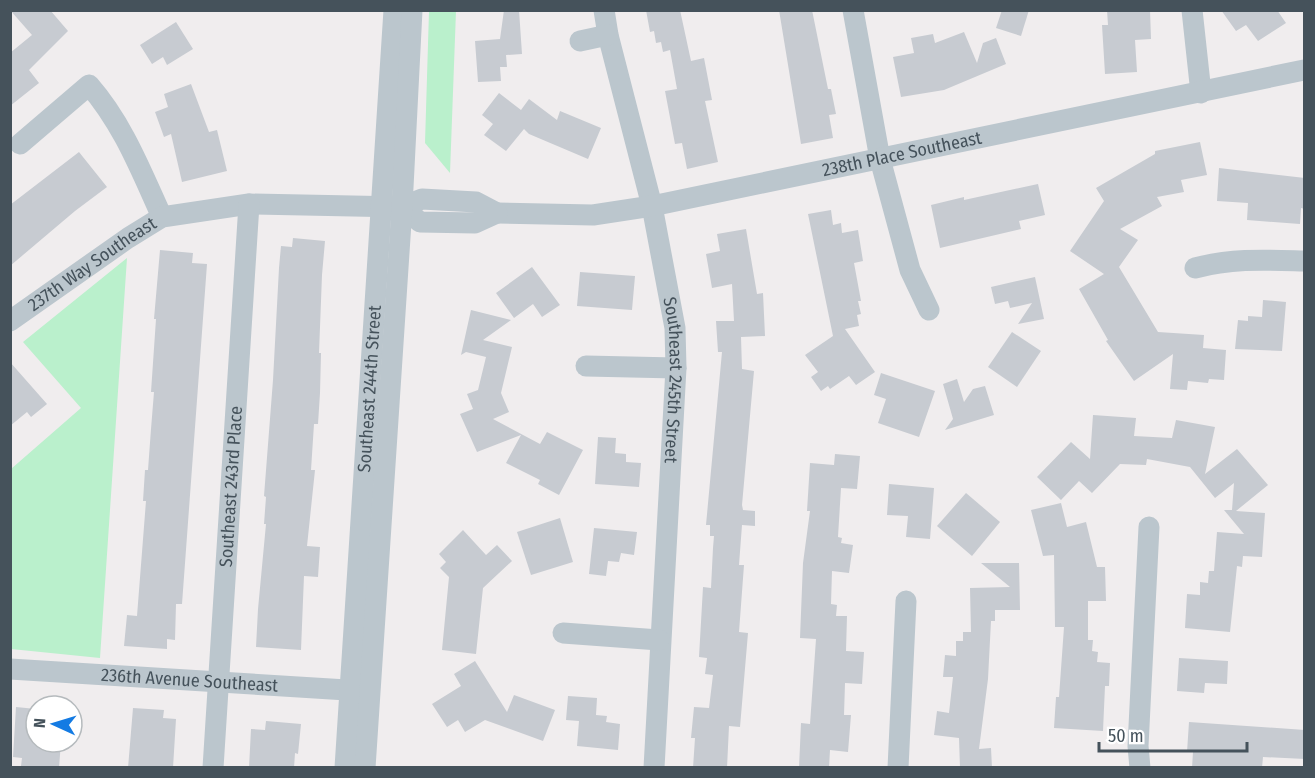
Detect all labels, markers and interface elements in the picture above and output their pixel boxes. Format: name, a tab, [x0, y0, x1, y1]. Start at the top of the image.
street label: 238th Place Southeast	[820, 127, 984, 181]
street label: 237th Way Southeast	[24, 212, 160, 316]
street label: Southeast 245th Street	[658, 295, 687, 464]
street label: Southeast 244th Street	[353, 304, 386, 473]
street label: Southeast 243rd Place	[215, 405, 247, 568]
street label: 236th Avenue Southeast	[101, 664, 279, 697]
north arrow	[24, 694, 84, 754]
scale bar	[1099, 715, 1248, 753]
text: N	[30, 718, 49, 728]
text: 50 m	[1108, 725, 1144, 747]

